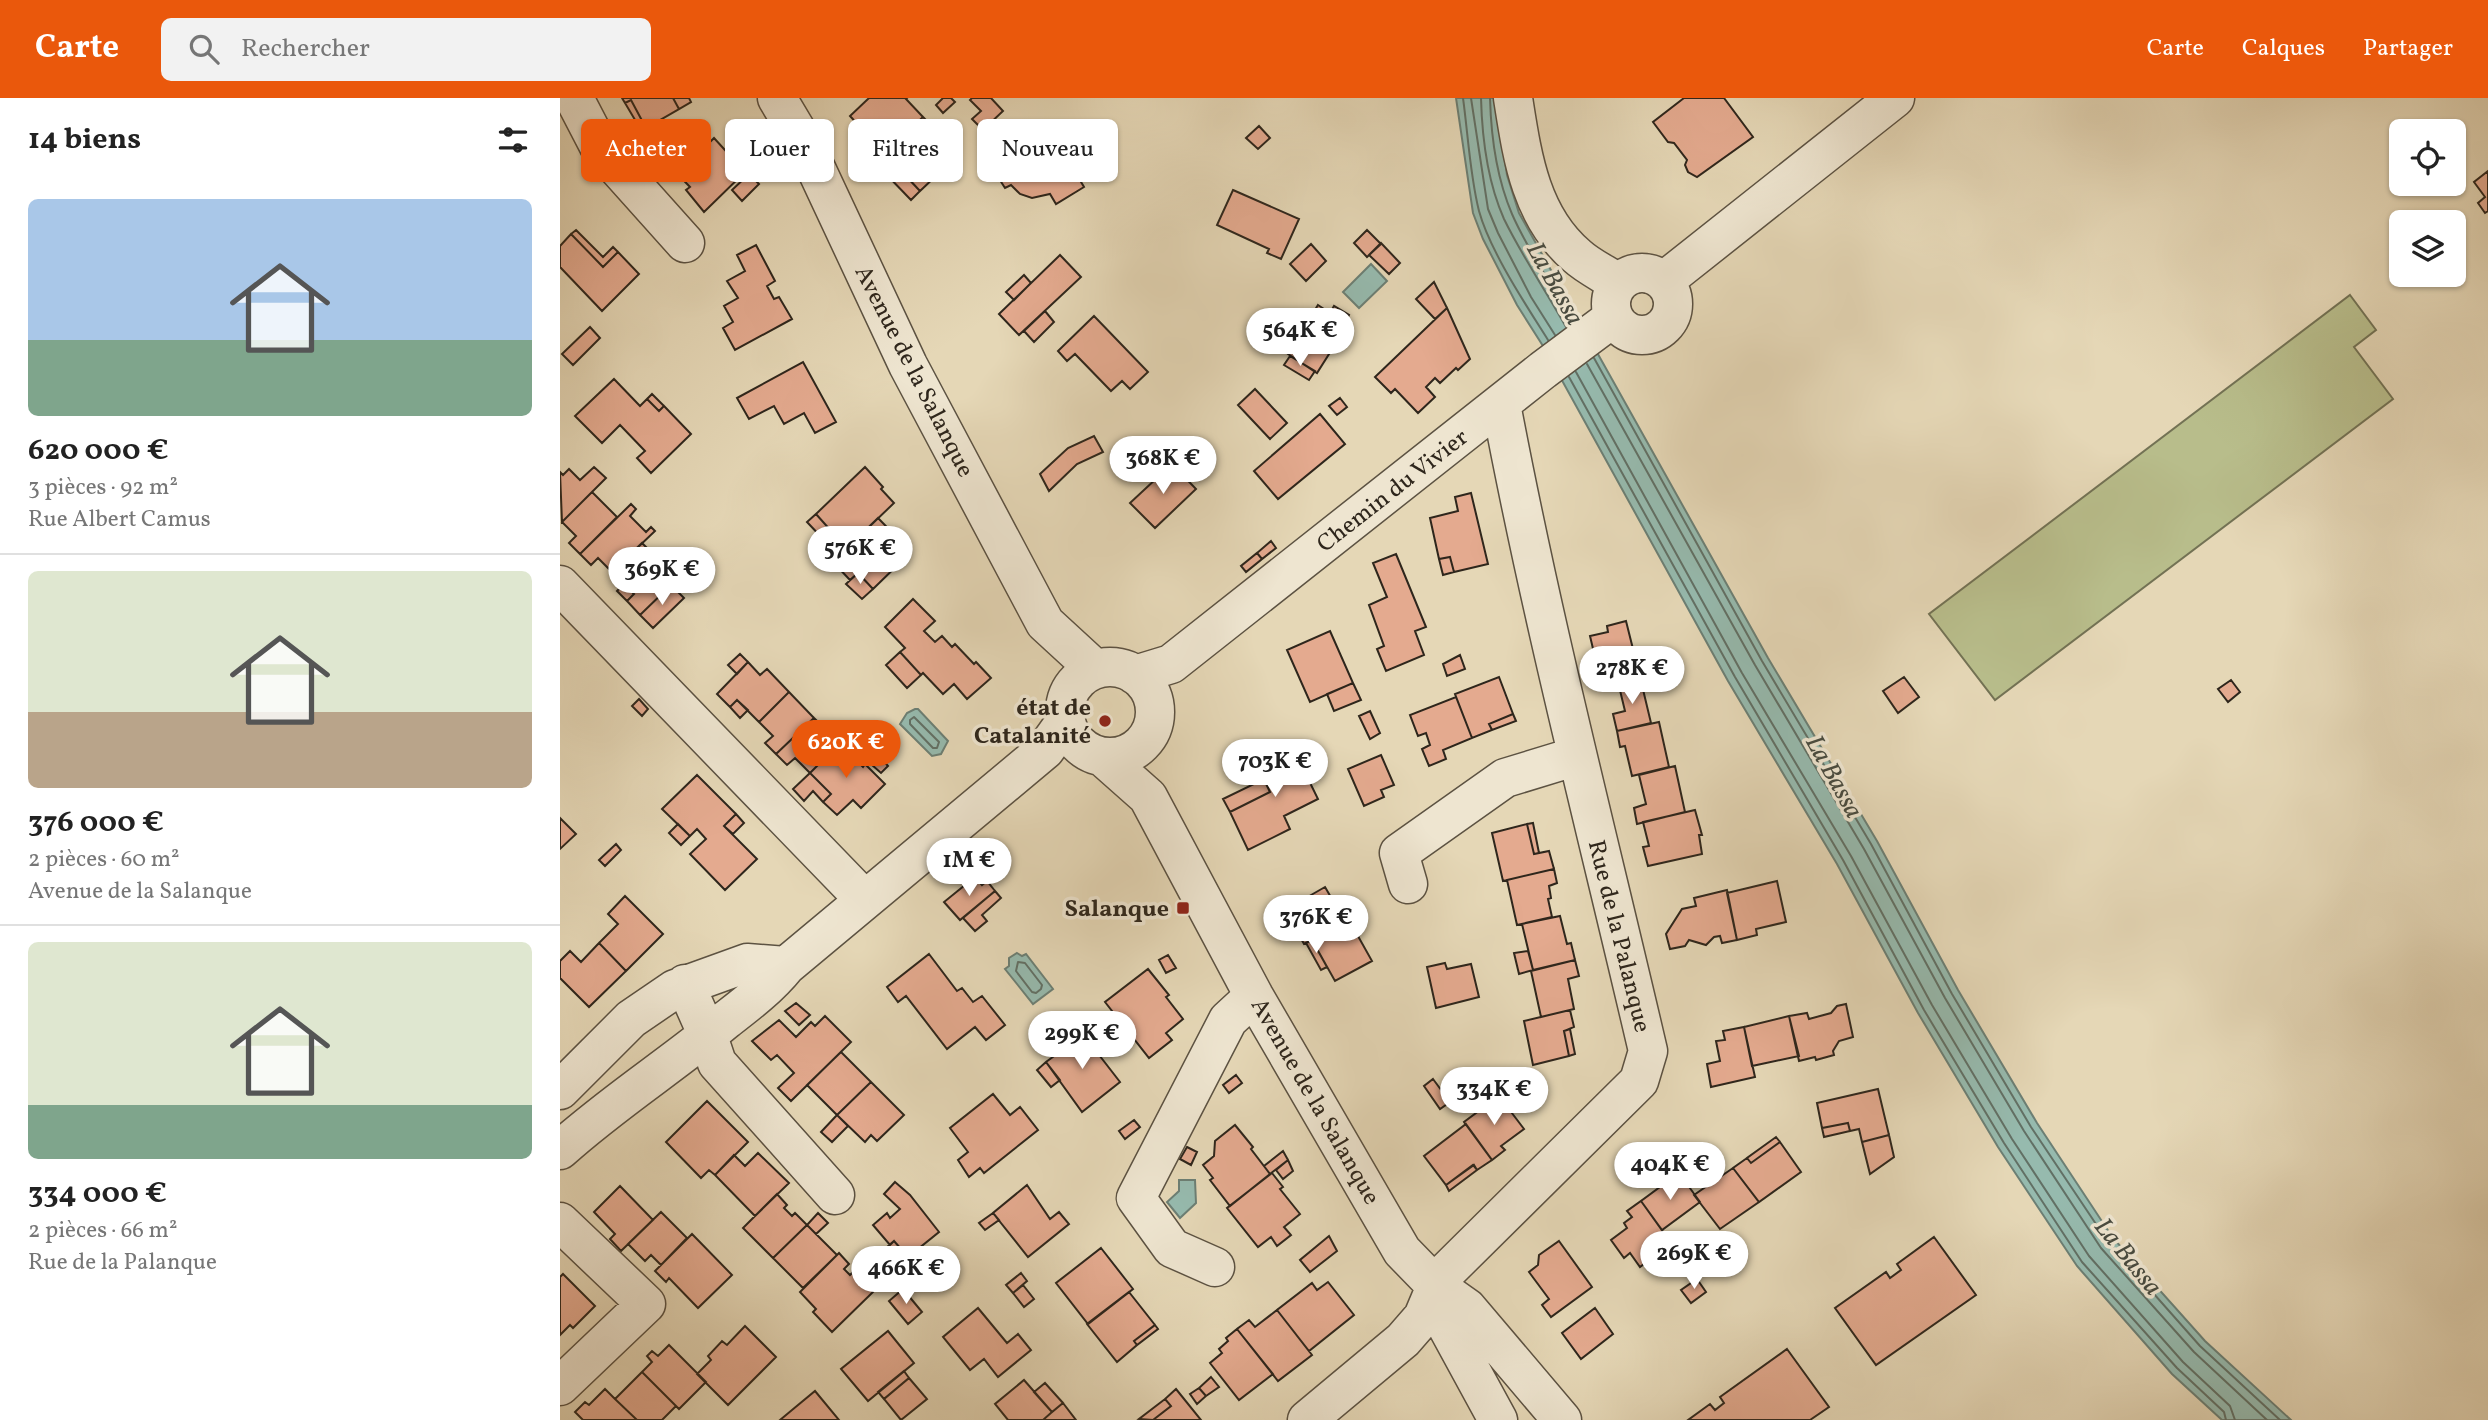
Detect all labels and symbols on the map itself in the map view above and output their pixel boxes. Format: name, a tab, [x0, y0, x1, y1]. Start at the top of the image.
water label: La Bassa	[1517, 236, 1592, 332]
street label: Avenue de la Salanque	[845, 260, 981, 484]
pin: 564K €	[1243, 308, 1357, 368]
street label: Chemin du Vivier	[1310, 422, 1476, 562]
pin: 368K €	[1106, 436, 1220, 496]
pin: 576K €	[803, 526, 917, 586]
pin: 369K €	[605, 547, 719, 607]
pin: 278K €	[1575, 646, 1689, 706]
place label: état de Catalanité	[974, 692, 1091, 754]
marker: état de Catalanité	[1097, 713, 1113, 729]
pin: 620K €	[789, 720, 903, 780]
water label: La Bassa	[1796, 729, 1871, 825]
pin: 703K €	[1218, 740, 1332, 799]
street label: Rue de la Palanque	[1578, 837, 1658, 1036]
pin: 1M €	[928, 838, 1010, 898]
place label: Salanque	[1065, 893, 1169, 927]
pin: 376K €	[1259, 896, 1373, 955]
marker: Salanque	[1175, 900, 1191, 916]
street label: Avenue de la Salanque	[1241, 992, 1387, 1212]
pin: 299K €	[1025, 1012, 1139, 1071]
pin: 334K €	[1437, 1068, 1551, 1127]
pin: 404K €	[1613, 1142, 1727, 1202]
water label: La Bassa	[2085, 1211, 2170, 1304]
pin: 269K €	[1637, 1232, 1751, 1291]
pin: 466K €	[849, 1246, 963, 1306]

